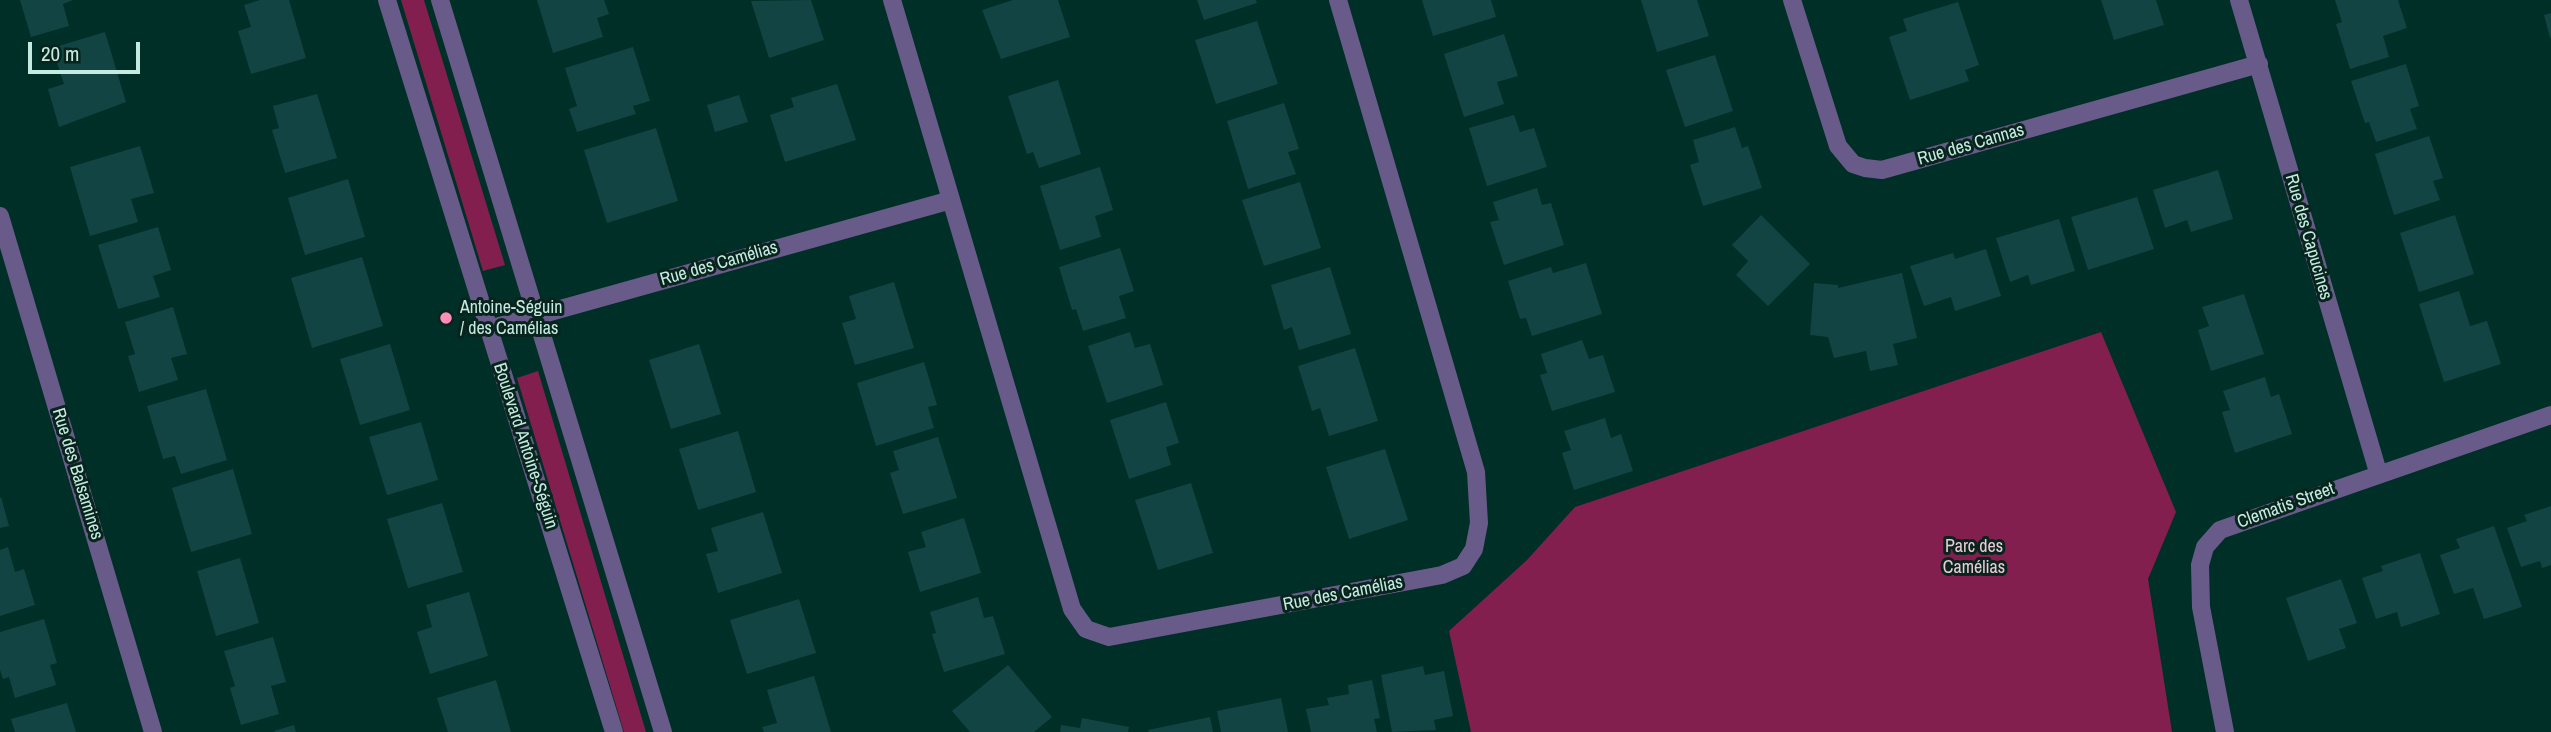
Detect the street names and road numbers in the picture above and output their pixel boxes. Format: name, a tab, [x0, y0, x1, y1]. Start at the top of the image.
street label: Rue des Cannas	[1915, 119, 2027, 171]
street label: Rue des Capucines	[2280, 172, 2336, 302]
street label: Rue des Camélias	[658, 237, 780, 291]
street label: Boulevard Antoine-Séguin	[488, 360, 562, 532]
street label: Rue des Balsamines	[47, 406, 107, 542]
street label: Clematis Street	[2235, 478, 2337, 534]
street label: Rue des Camélias	[1281, 572, 1405, 616]

